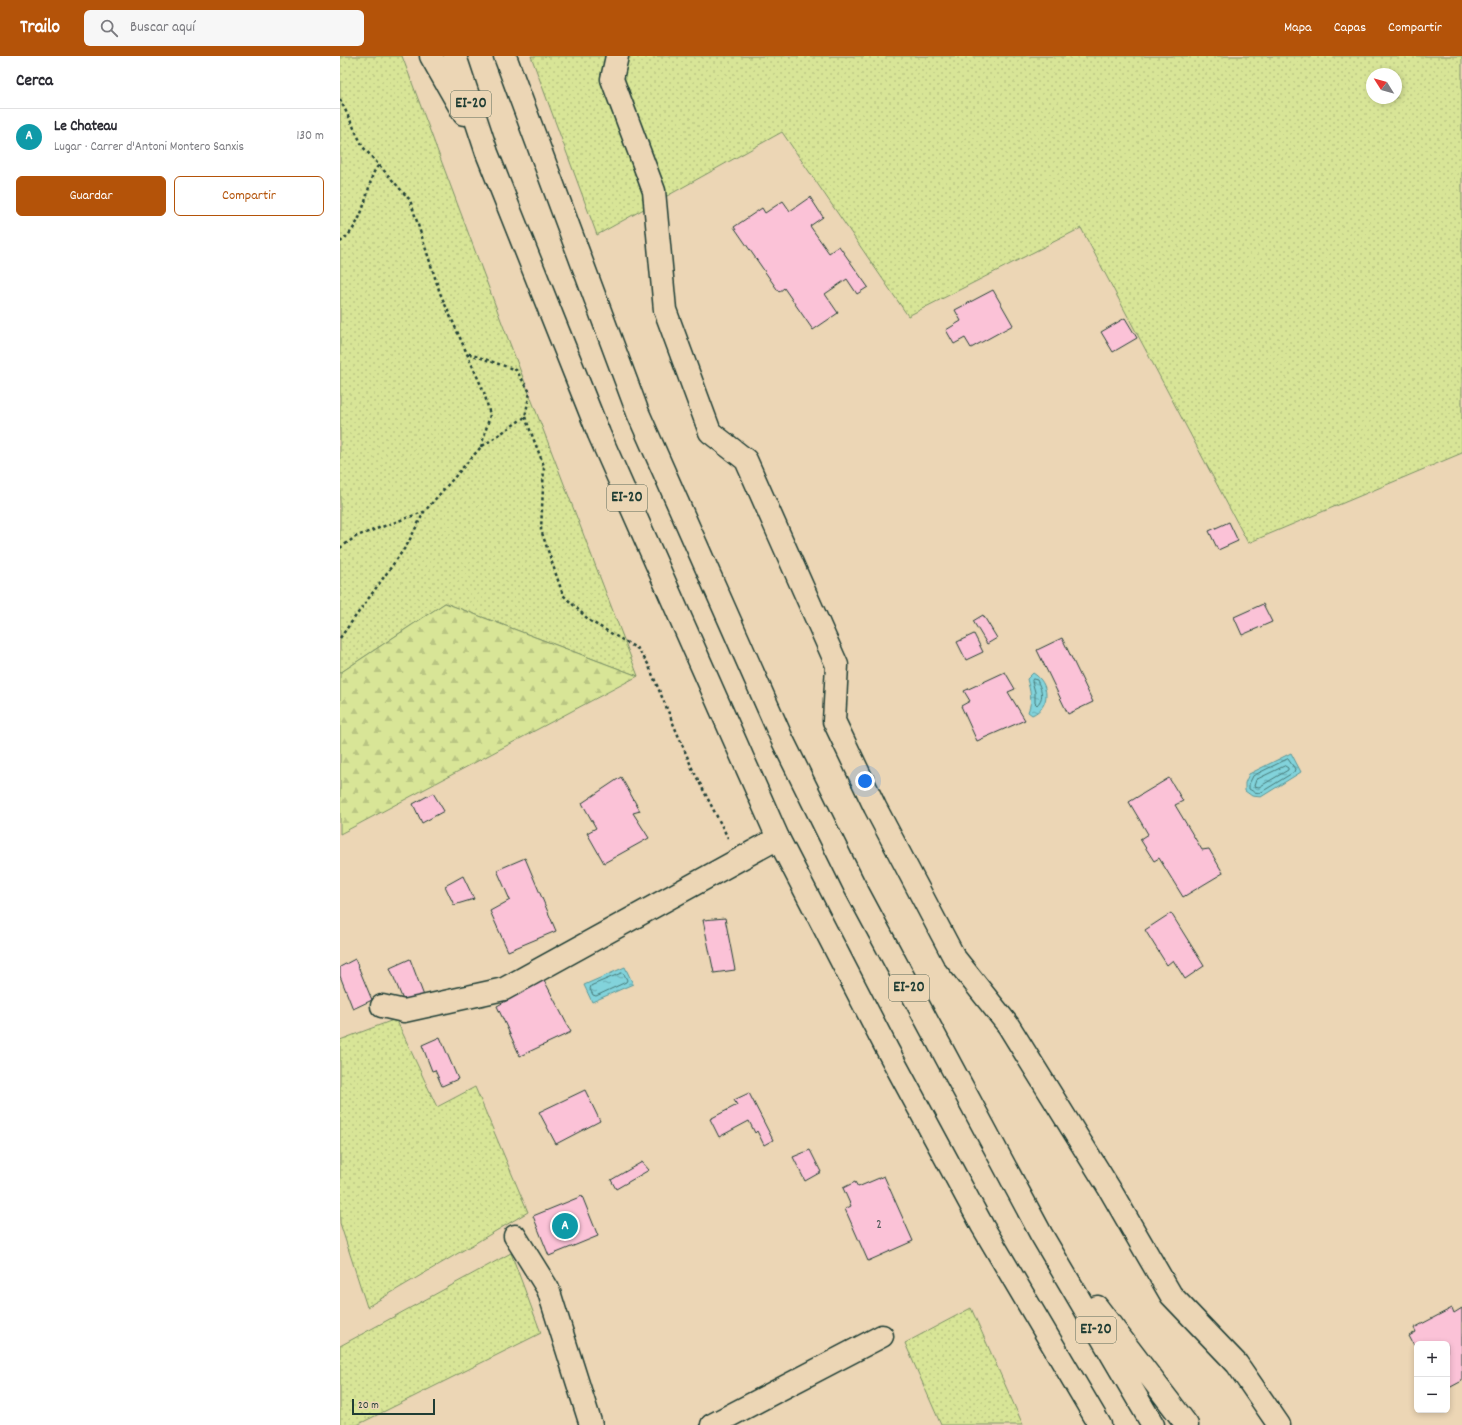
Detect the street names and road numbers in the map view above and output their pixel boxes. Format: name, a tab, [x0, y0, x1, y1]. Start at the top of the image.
road number: EI-20	[451, 91, 491, 117]
road number: EI-20	[607, 485, 647, 511]
road number: EI-20	[889, 975, 929, 1001]
road number: EI-20	[1076, 1317, 1116, 1343]

